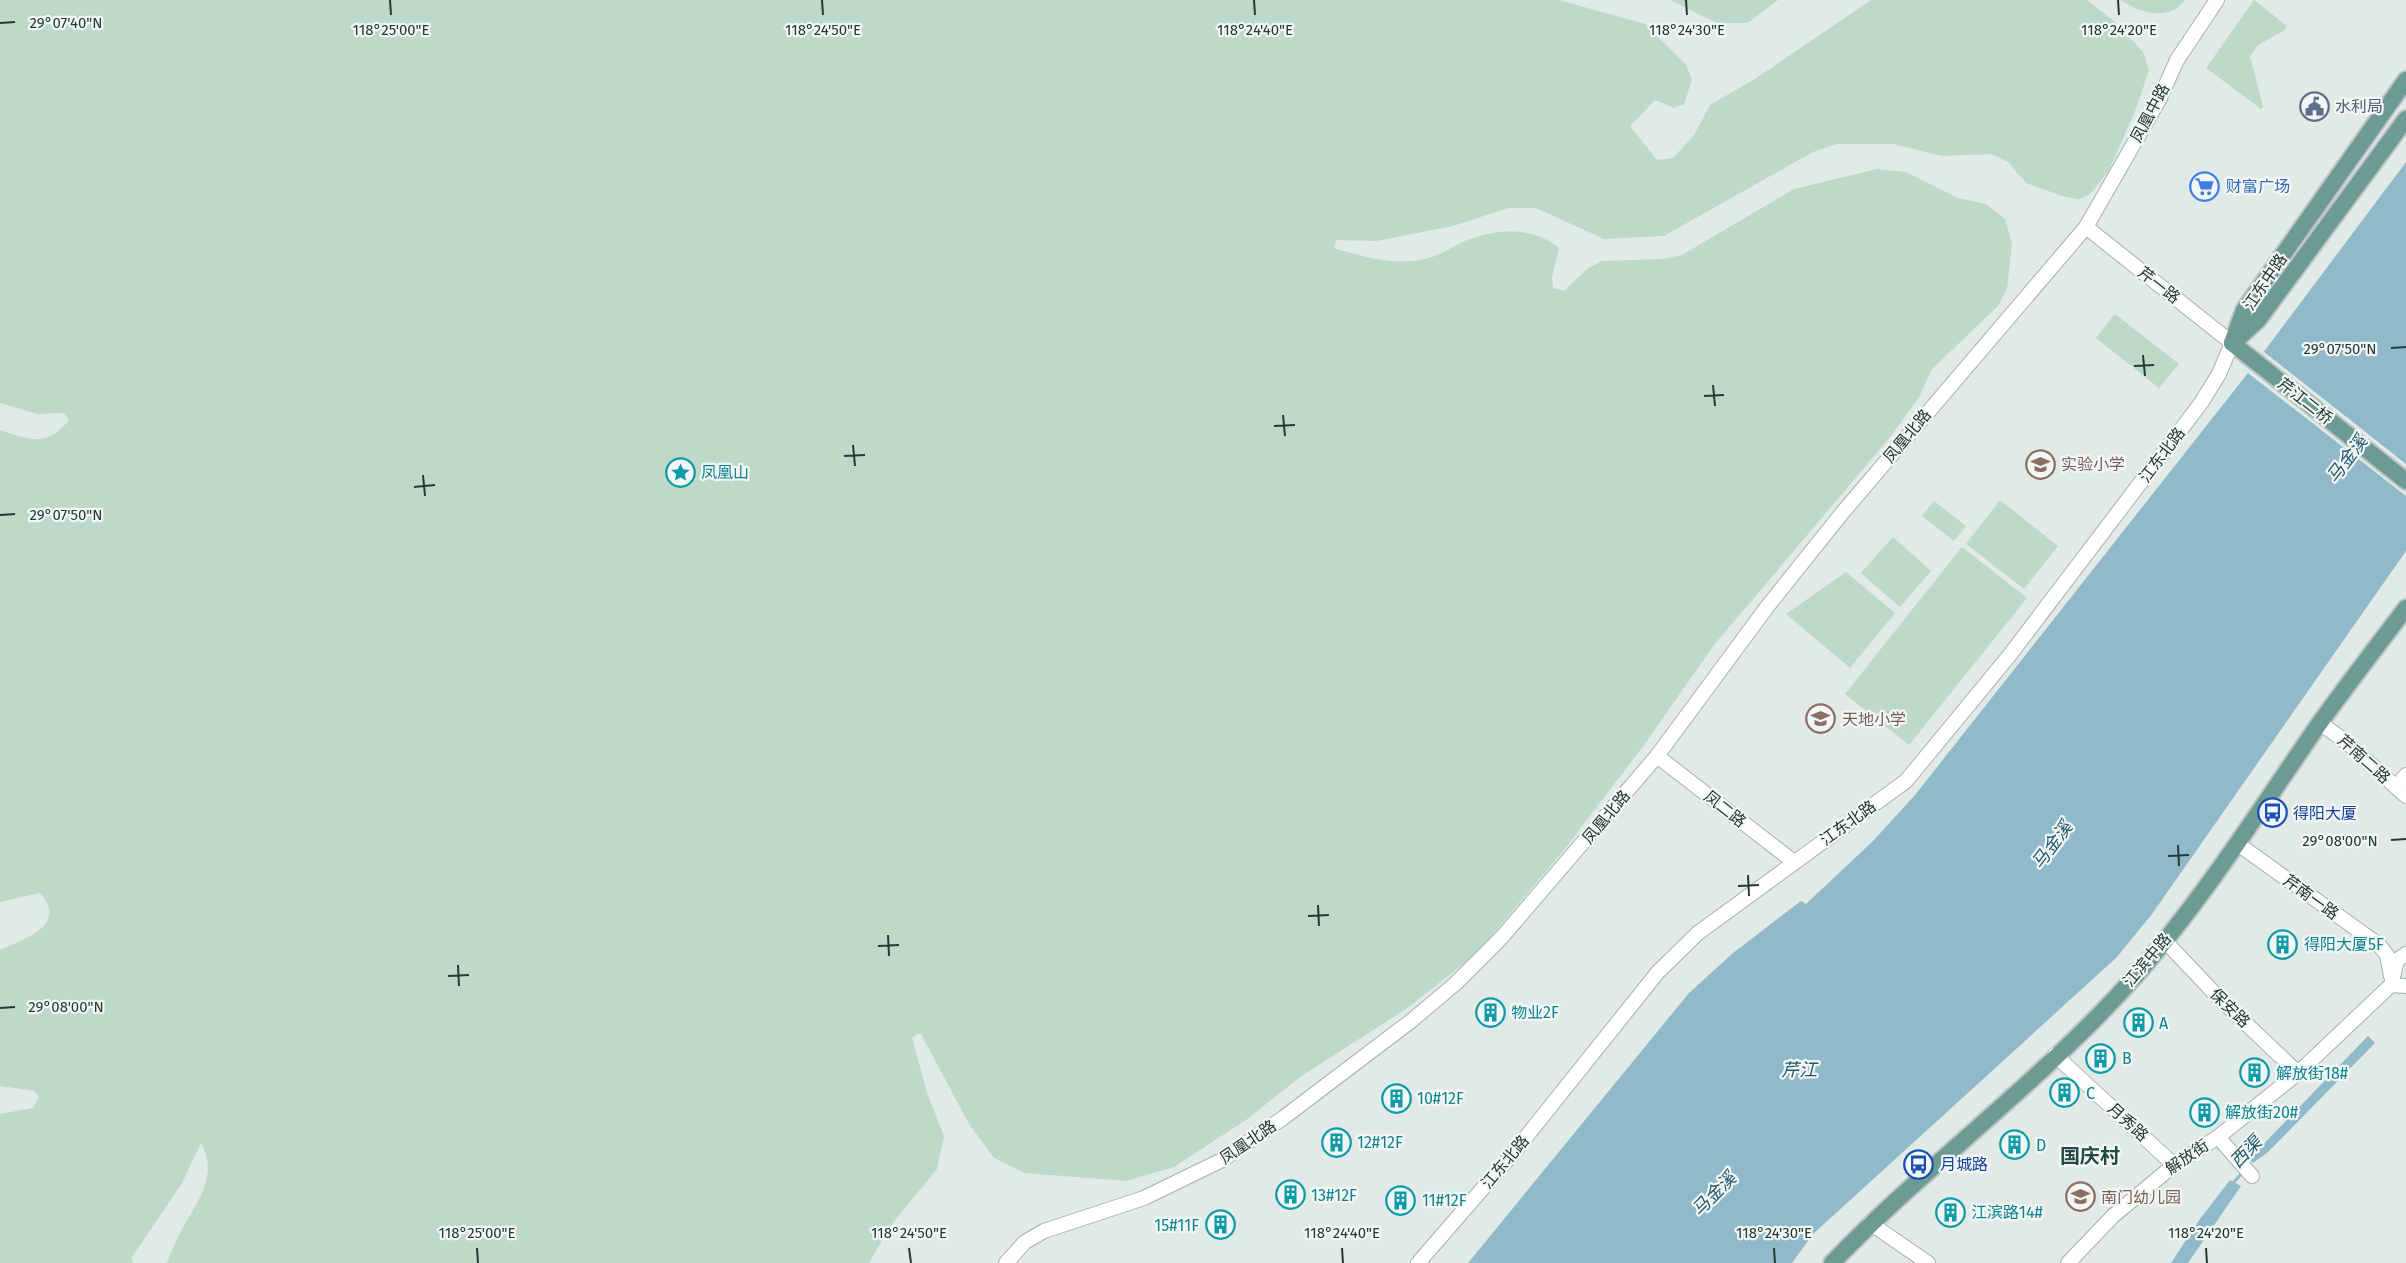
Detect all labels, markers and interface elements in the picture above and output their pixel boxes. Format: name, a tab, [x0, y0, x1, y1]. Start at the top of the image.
text: 29°07'40"N	[30, 14, 102, 32]
text: 118°25'00"E	[352, 21, 430, 39]
text: 118°24'50"E	[785, 21, 861, 39]
text: 118°24'40"E	[1217, 21, 1293, 39]
text: 118°24'30"E	[1649, 21, 1725, 39]
text: 118°24'20"E	[2081, 21, 2157, 39]
street label: 凤凰中路	[2127, 80, 2173, 146]
public building icon: 水利局	[2298, 90, 2330, 122]
place label: 水利局	[2335, 97, 2383, 116]
supermarket icon: 财富广场	[2189, 170, 2221, 202]
place label: 财富广场	[2226, 177, 2290, 196]
street label: 江东中路	[2239, 250, 2291, 314]
street label: 芹一路	[2134, 263, 2184, 307]
text: 29°07'50"N	[2303, 340, 2377, 358]
street label: 芹江二桥	[2274, 374, 2336, 428]
street label: 凤凰北路	[1879, 405, 1935, 467]
street label: 江东北路	[2135, 424, 2189, 486]
water label: 马金溪	[2322, 429, 2373, 487]
school or university icon: 实验小学	[2024, 448, 2056, 480]
place label: 实验小学	[2061, 455, 2125, 474]
place icon: 凤凰山	[664, 456, 696, 488]
place label: 凤凰山	[701, 463, 749, 482]
text: 29°07'50"N	[29, 506, 103, 524]
school or university icon: 天地小学	[1805, 703, 1837, 735]
place label: 天地小学	[1842, 710, 1906, 729]
street label: 芹南二路	[2334, 731, 2394, 787]
street label: 凤凰北路	[1578, 786, 1634, 848]
street label: 凤二路	[1700, 787, 1750, 831]
street label: 江东北路	[1817, 797, 1879, 849]
bus stop icon: 得阳大厦	[2256, 797, 2288, 829]
place label: 得阳大厦	[2293, 804, 2357, 823]
water label: 马金溪	[2027, 815, 2078, 873]
text: 29°08'00"N	[2302, 832, 2378, 850]
street label: 芹南一路	[2280, 871, 2342, 923]
building icon: 得阳大厦5F	[2267, 928, 2299, 960]
street label: 江滨中路	[2119, 929, 2175, 991]
place label: 得阳大厦5F	[2304, 935, 2384, 954]
street label: 保安路	[2206, 984, 2254, 1032]
building icon: 物业2F	[1474, 996, 1506, 1028]
text: 29°08'00"N	[28, 998, 104, 1016]
place label: 物业2F	[1511, 1003, 1559, 1022]
building icon: A	[2122, 1007, 2154, 1039]
place label: A	[2159, 1014, 2169, 1033]
building icon: B	[2085, 1042, 2117, 1074]
place label: B	[2122, 1049, 2132, 1068]
building icon: 解放街18#	[2239, 1057, 2271, 1089]
water label: 芹江	[1781, 1059, 1819, 1081]
place label: 解放街18#	[2276, 1064, 2349, 1083]
building icon: C	[2049, 1077, 2081, 1109]
building icon: 10#12F	[1380, 1082, 1412, 1114]
place label: C	[2086, 1084, 2095, 1103]
place label: 10#12F	[1417, 1089, 1464, 1108]
building icon: 解放街20#	[2188, 1096, 2220, 1128]
street label: 月秀路	[2104, 1099, 2152, 1145]
place label: 解放街20#	[2225, 1103, 2299, 1122]
street label: 凤凰北路	[1216, 1116, 1280, 1168]
building icon: 12#12F	[1320, 1126, 1352, 1158]
building icon: D	[1999, 1129, 2031, 1161]
water label: 西渠	[2226, 1129, 2269, 1173]
street label: 江东北路	[1477, 1131, 1533, 1193]
place label: 12#12F	[1357, 1133, 1403, 1152]
place label: D	[2036, 1136, 2046, 1155]
street label: 解放街	[2162, 1136, 2212, 1178]
district label: 国庆村	[2060, 1144, 2120, 1168]
bus stop icon: 月城路	[1903, 1148, 1935, 1180]
place label: 月城路	[1940, 1155, 1988, 1174]
water label: 马金溪	[1687, 1166, 1742, 1221]
building icon: 13#12F	[1274, 1179, 1306, 1211]
school or university icon: 南门幼儿园	[2064, 1181, 2096, 1213]
building icon: 11#12F	[1385, 1184, 1417, 1216]
place label: 13#12F	[1311, 1186, 1357, 1205]
place label: 南门幼儿园	[2101, 1188, 2181, 1207]
place label: 11#12F	[1422, 1191, 1467, 1210]
building icon: 江滨路14#	[1934, 1196, 1966, 1228]
place label: 江滨路14#	[1971, 1203, 2043, 1222]
building icon: 15#11F	[1204, 1209, 1236, 1241]
place label: 15#11F	[1154, 1216, 1199, 1235]
text: 118°25'00"E	[438, 1224, 516, 1242]
text: 118°24'50"E	[871, 1224, 947, 1242]
text: 118°24'40"E	[1304, 1224, 1380, 1242]
text: 118°24'30"E	[1736, 1224, 1812, 1242]
text: 118°24'20"E	[2168, 1224, 2244, 1242]

